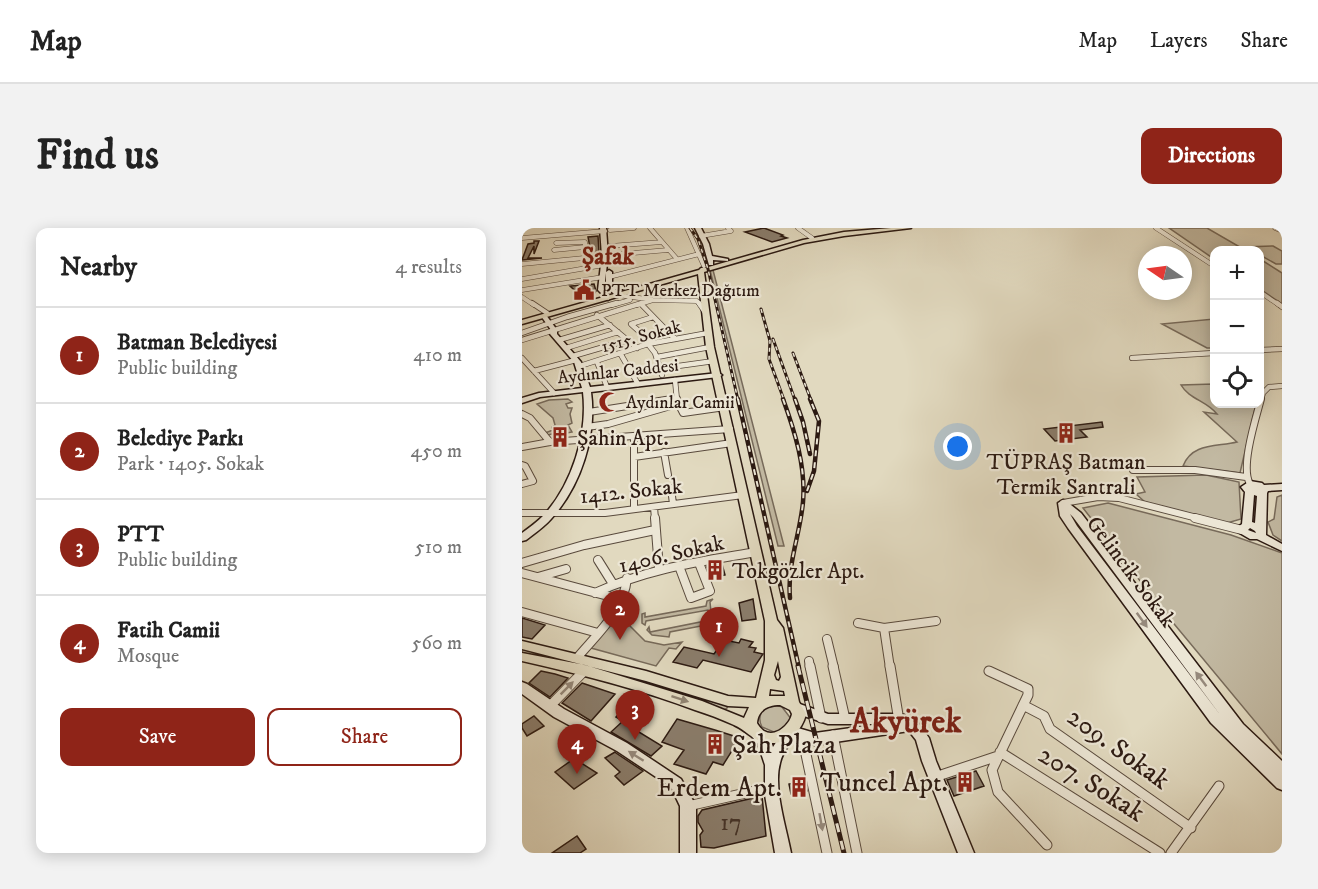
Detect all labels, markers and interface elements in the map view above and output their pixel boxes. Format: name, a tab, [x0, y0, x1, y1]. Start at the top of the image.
text: Map	[30, 24, 82, 59]
text: Map	[1078, 28, 1117, 54]
text: Layers	[1150, 28, 1208, 54]
text: Share	[1241, 28, 1288, 54]
button: Directions	[1141, 128, 1282, 184]
text: Find us	[36, 130, 159, 182]
district label: Şafak	[582, 242, 635, 272]
north arrow	[1138, 246, 1192, 300]
map controls	[1210, 246, 1264, 408]
button: +	[1210, 246, 1264, 300]
text: Nearby	[60, 251, 137, 284]
text: 4 results	[395, 255, 462, 280]
public building icon: PTT Merkez Dağıtım	[572, 278, 596, 302]
place label: PTT Merkez Dağıtım	[601, 280, 760, 302]
button: −	[1210, 300, 1264, 354]
street label: 1515. Sokak	[599, 316, 684, 358]
text: Batman Belediyesi	[117, 329, 277, 356]
text: 1	[76, 343, 83, 368]
text: 410 m	[413, 343, 462, 368]
button: locate	[1210, 354, 1264, 408]
street label: Aydınlar Caddesi	[556, 355, 680, 389]
text: Public building	[117, 356, 237, 381]
mosque icon: Aydınlar Camii	[597, 390, 621, 414]
place label: Aydınlar Camii	[626, 392, 735, 414]
building icon: TÜPRAŞ Batman Termik Santrali	[1054, 421, 1078, 445]
text: Belediye Parkı	[117, 425, 243, 452]
building icon: Şahin Apt.	[548, 425, 572, 449]
place label: Şahin Apt.	[577, 425, 669, 452]
your location	[943, 432, 972, 461]
text: 2	[75, 439, 84, 464]
text: 450 m	[411, 439, 462, 464]
place label: TÜPRAŞ Batman Termik Santrali	[986, 449, 1146, 501]
text: Park · 1405. Sokak	[117, 452, 264, 477]
street label: 1412. Sokak	[578, 473, 684, 510]
street label: Gelincik Sokak	[1080, 511, 1181, 633]
text: PTT	[117, 521, 164, 548]
street label: 1406. Sokak	[616, 529, 727, 580]
text: 3	[76, 535, 83, 560]
text: 510 m	[415, 535, 462, 560]
text: Public building	[117, 548, 237, 573]
building icon: Tokgözler Apt.	[703, 558, 727, 582]
place label: Tokgözler Apt.	[732, 558, 865, 585]
pin: 2	[600, 590, 640, 640]
pin: 1	[700, 608, 738, 657]
one-way arrow	[1136, 613, 1148, 628]
text: Fatih Camii	[117, 617, 220, 644]
text: 4	[74, 631, 85, 656]
text: 560 m	[412, 631, 462, 656]
text: Mosque	[117, 644, 179, 669]
one-way arrow	[1196, 672, 1208, 687]
one-way arrow	[560, 681, 574, 695]
pin: 3	[616, 690, 654, 740]
one-way arrow	[671, 695, 689, 704]
street label: 209. Sokak	[1060, 700, 1177, 798]
district label: Akyürek	[849, 702, 962, 743]
button: Save	[60, 708, 255, 766]
button: Share	[267, 708, 462, 766]
pin: 4	[558, 724, 596, 774]
place label: Şah Plaza	[732, 728, 836, 762]
building icon: Şah Plaza	[703, 732, 727, 756]
street label: 207. Sokak	[1032, 738, 1152, 830]
one-way arrow	[628, 750, 644, 761]
place label: Tuncel Apt.	[820, 766, 948, 800]
building icon: Tuncel Apt.	[953, 770, 977, 794]
place label: Erdem Apt.	[656, 771, 782, 805]
building icon: Erdem Apt.	[787, 775, 811, 799]
house number: 17	[720, 808, 742, 838]
one-way arrow	[817, 813, 826, 832]

